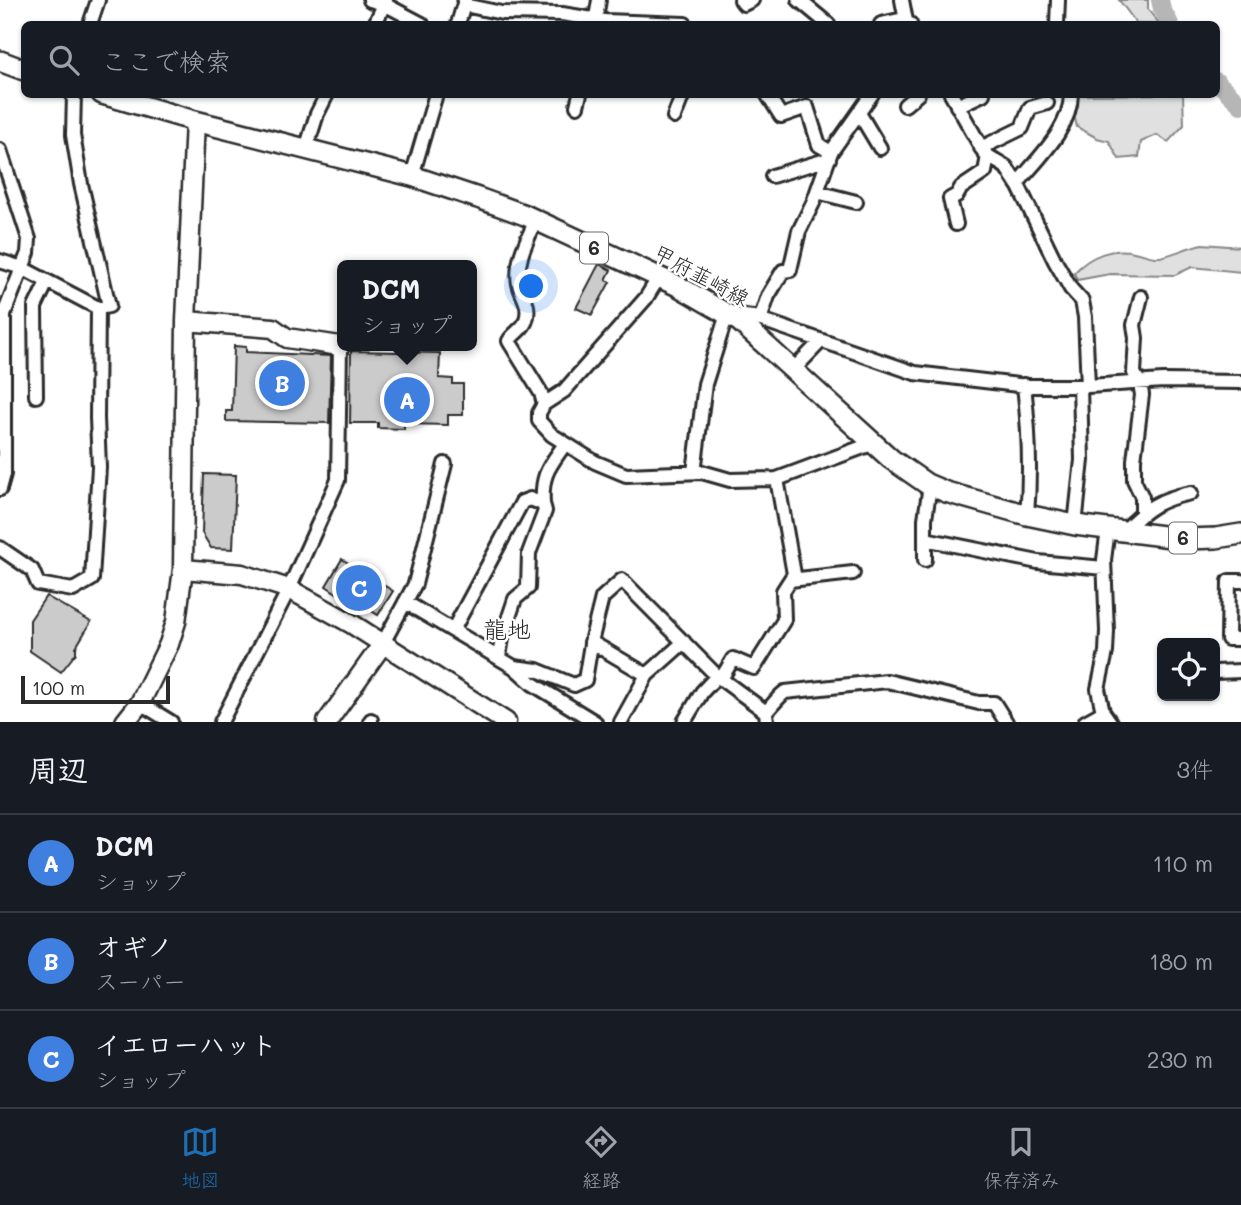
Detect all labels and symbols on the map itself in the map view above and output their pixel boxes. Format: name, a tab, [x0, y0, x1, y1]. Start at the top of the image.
road number: 6	[580, 232, 608, 264]
street label: 甲府韮崎線	[649, 238, 754, 311]
your location	[514, 269, 548, 303]
pin: B	[259, 357, 305, 409]
pin: A	[384, 374, 430, 426]
road number: 6	[1169, 523, 1197, 554]
pin: C	[336, 562, 382, 614]
district label: 龍地	[483, 613, 531, 644]
scale bar	[21, 673, 170, 705]

